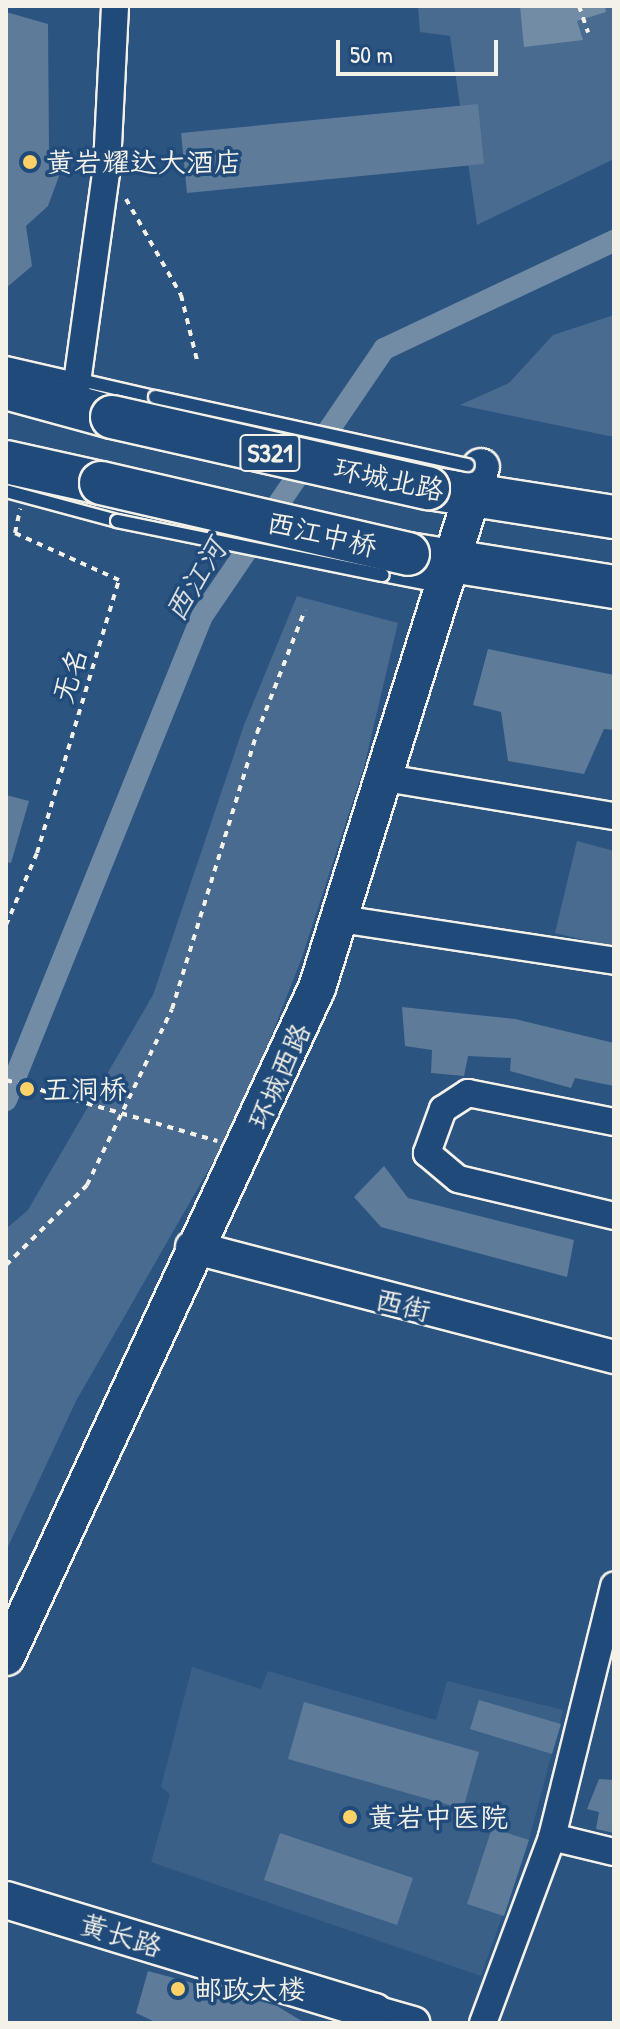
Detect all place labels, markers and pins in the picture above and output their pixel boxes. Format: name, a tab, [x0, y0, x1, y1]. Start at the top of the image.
place label: 黄岩耀达大酒店	[46, 145, 242, 179]
marker: 黄岩耀达大酒店	[21, 153, 39, 171]
place label: 五洞桥	[43, 1072, 127, 1106]
marker: 五洞桥	[18, 1080, 36, 1098]
place label: 黄岩中医院	[368, 1800, 508, 1834]
marker: 黄岩中医院	[339, 1806, 361, 1828]
place label: 邮政大楼	[194, 1972, 306, 2006]
marker: 邮政大楼	[169, 1980, 187, 1998]

